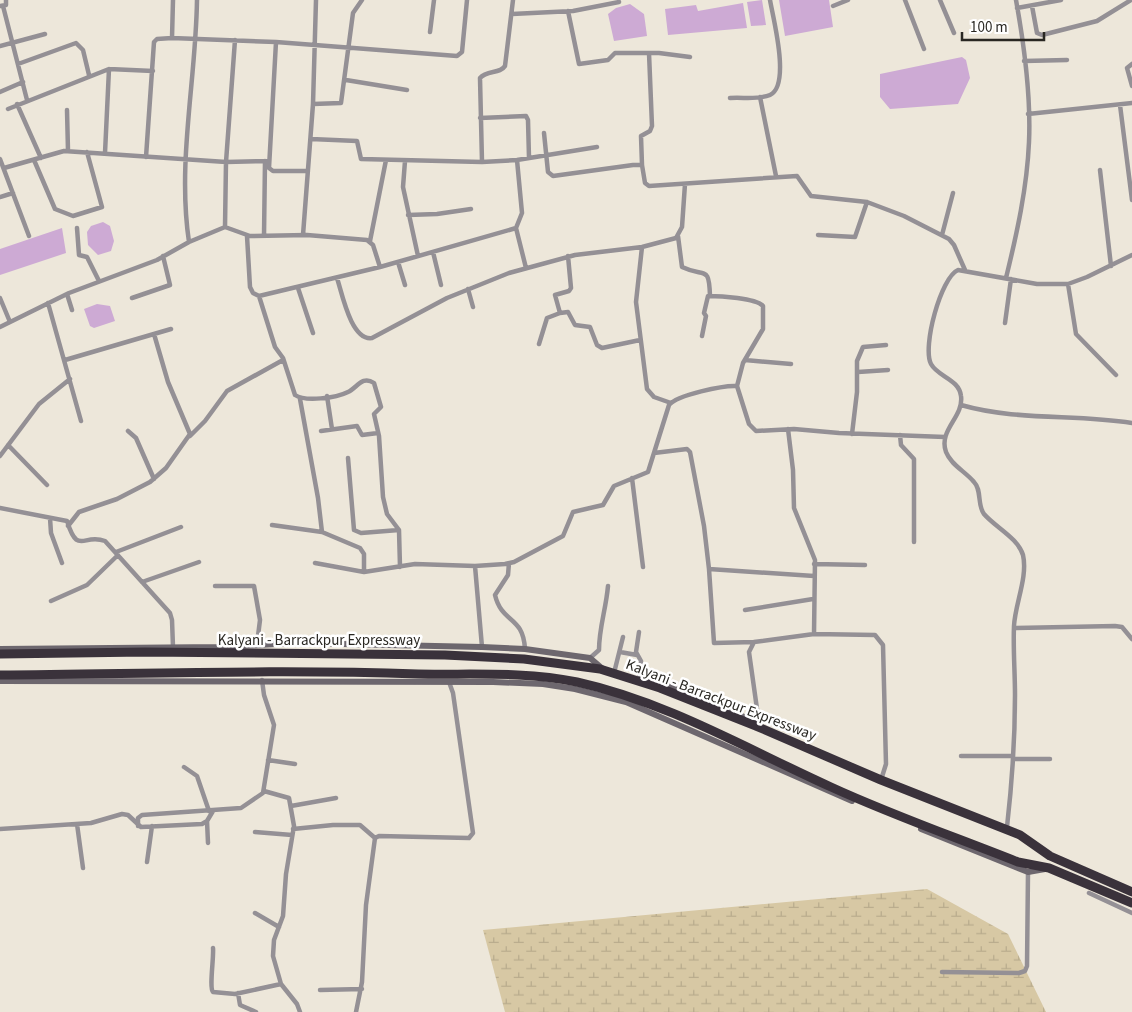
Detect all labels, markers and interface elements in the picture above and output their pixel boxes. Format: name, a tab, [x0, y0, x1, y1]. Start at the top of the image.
scale bar	[962, 10, 1044, 42]
text: 100 m	[970, 17, 1008, 38]
street label: Kalyani - Barrackpur Expressway	[218, 630, 420, 651]
street label: Kalyani - Barrackpur Expressway	[623, 654, 819, 746]

